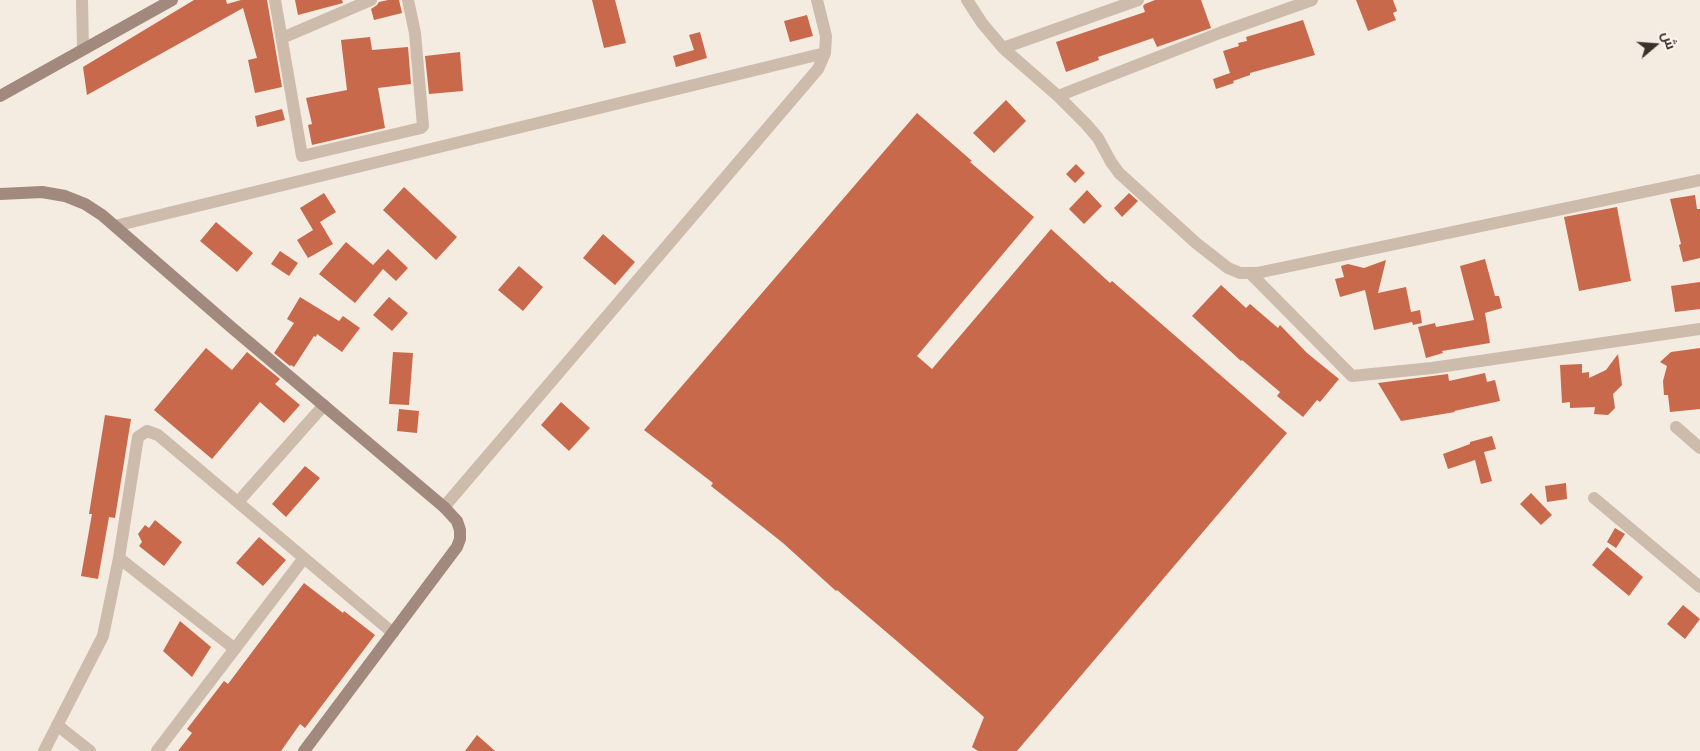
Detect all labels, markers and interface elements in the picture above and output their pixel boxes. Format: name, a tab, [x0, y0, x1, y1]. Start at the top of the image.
north arrow	[1630, 20, 1680, 70]
text: ش	[1659, 29, 1681, 51]

